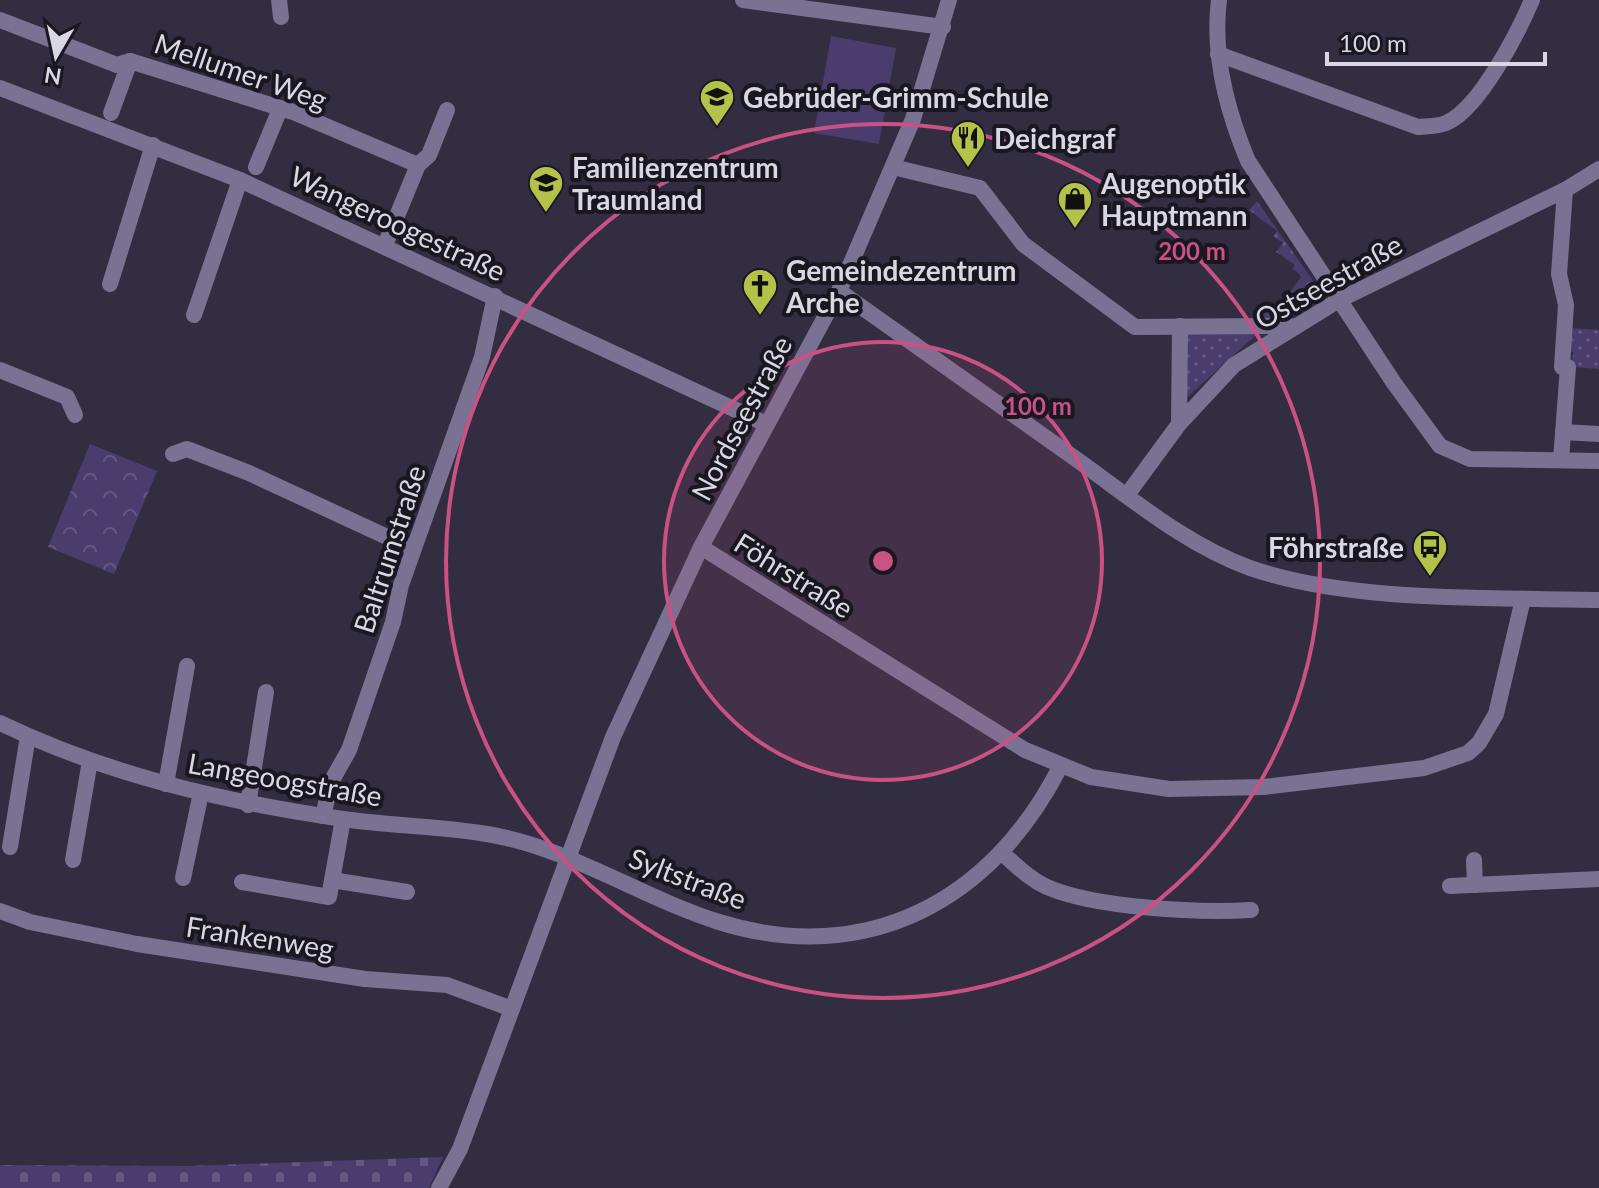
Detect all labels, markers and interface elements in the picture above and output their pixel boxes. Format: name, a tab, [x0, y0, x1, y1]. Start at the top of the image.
north arrow	[16, 16, 96, 96]
scale bar	[1327, 16, 1545, 66]
street label: Mellumer Weg	[150, 26, 332, 116]
text: 100 m	[1339, 28, 1407, 57]
text: N	[42, 62, 63, 91]
school or university icon: Gebrüder-Grimm-Schule	[698, 78, 736, 128]
place label: Gebrüder-Grimm-Schule	[743, 80, 1049, 114]
restaurant icon: Deichgraf	[949, 119, 987, 169]
place label: Deichgraf	[994, 121, 1116, 155]
place label: Familienzentrum Traumland	[572, 150, 779, 216]
street label: Wangeroogestraße	[285, 158, 511, 288]
school or university icon: Familienzentrum Traumland	[527, 164, 565, 214]
place label: Augenoptik Hauptmann	[1100, 166, 1248, 232]
shop icon: Augenoptik Hauptmann	[1056, 180, 1094, 230]
street label: Ostseestraße	[1248, 227, 1408, 335]
text: 200 m	[1158, 236, 1226, 265]
place label: Gemeindezentrum Arche	[785, 253, 1017, 319]
church icon: Gemeindezentrum Arche	[741, 267, 779, 317]
street label: Nordseestraße	[684, 330, 798, 506]
text: 100 m	[1004, 391, 1072, 420]
street label: Baltrumstraße	[346, 461, 432, 637]
street label: Föhrstraße	[728, 525, 860, 625]
bus stop icon: Föhrstraße	[1411, 528, 1449, 578]
place label: Föhrstraße	[1268, 530, 1404, 564]
centre of rings	[869, 547, 897, 575]
street label: Langeoogstraße	[185, 745, 385, 813]
street label: Syltstraße	[625, 840, 751, 916]
street label: Frankenweg	[184, 909, 336, 965]

